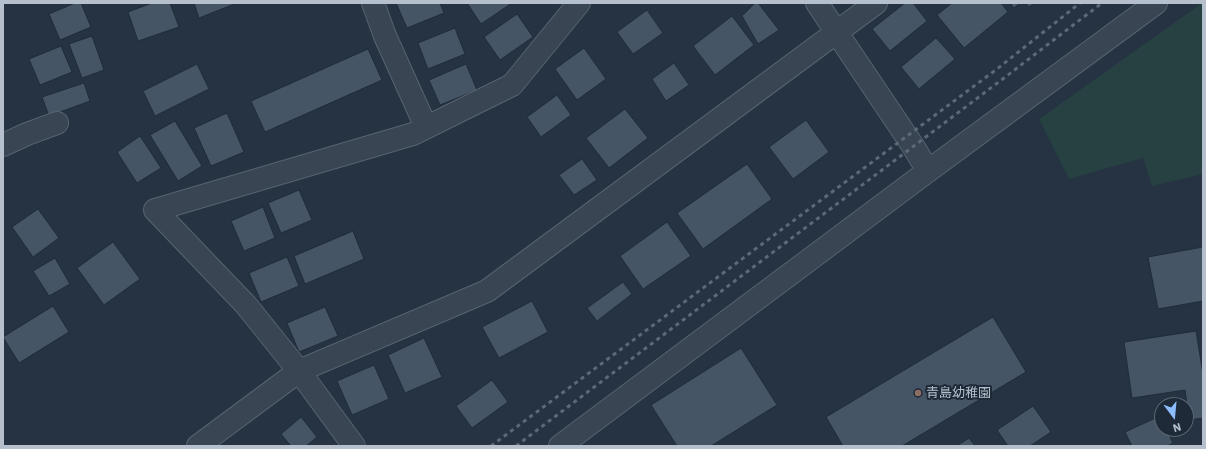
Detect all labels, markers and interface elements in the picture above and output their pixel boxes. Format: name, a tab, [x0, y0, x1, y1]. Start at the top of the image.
place label: 青島幼稚園	[926, 385, 991, 401]
marker: 青島幼稚園	[913, 388, 923, 398]
north arrow	[1154, 397, 1194, 437]
text: N	[1171, 420, 1183, 435]

